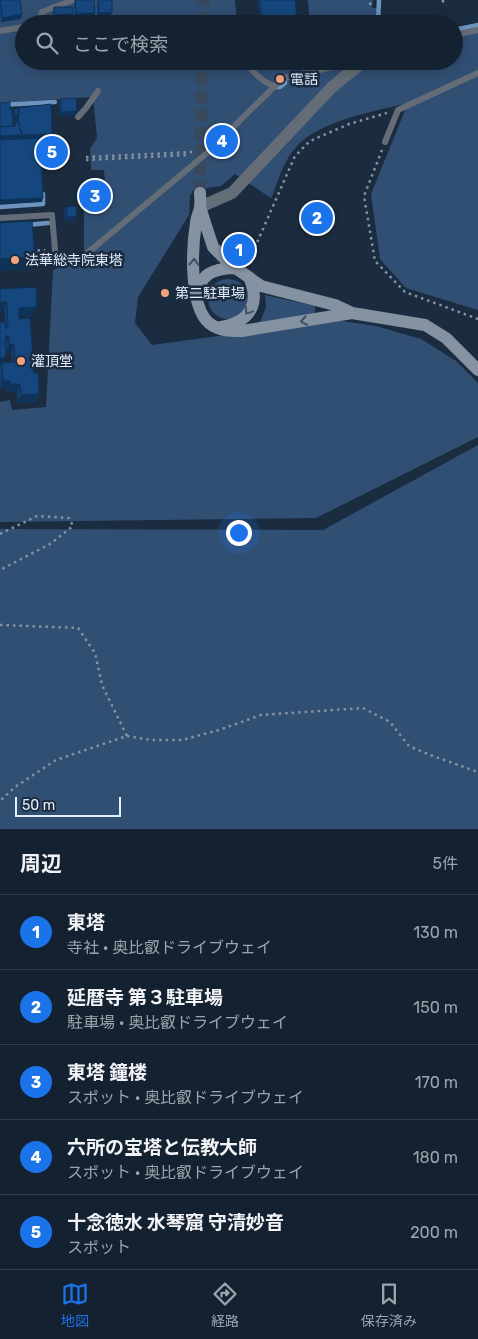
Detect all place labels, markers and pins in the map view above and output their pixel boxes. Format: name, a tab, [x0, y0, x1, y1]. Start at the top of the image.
place label: 電話	[290, 71, 318, 88]
marker: 電話	[274, 73, 286, 85]
pin: 4	[206, 122, 238, 160]
pin: 5	[36, 133, 68, 171]
pin: 3	[79, 177, 111, 215]
pin: 2	[301, 199, 333, 237]
pin: 1	[223, 231, 255, 269]
place label: 法華総寺院東塔	[25, 252, 123, 269]
marker: 法華総寺院東塔	[9, 254, 21, 266]
place label: 第二駐車場	[175, 285, 245, 302]
marker: 第二駐車場	[159, 287, 171, 299]
place label: 灌頂堂	[31, 353, 73, 370]
marker: 灌頂堂	[15, 355, 27, 367]

